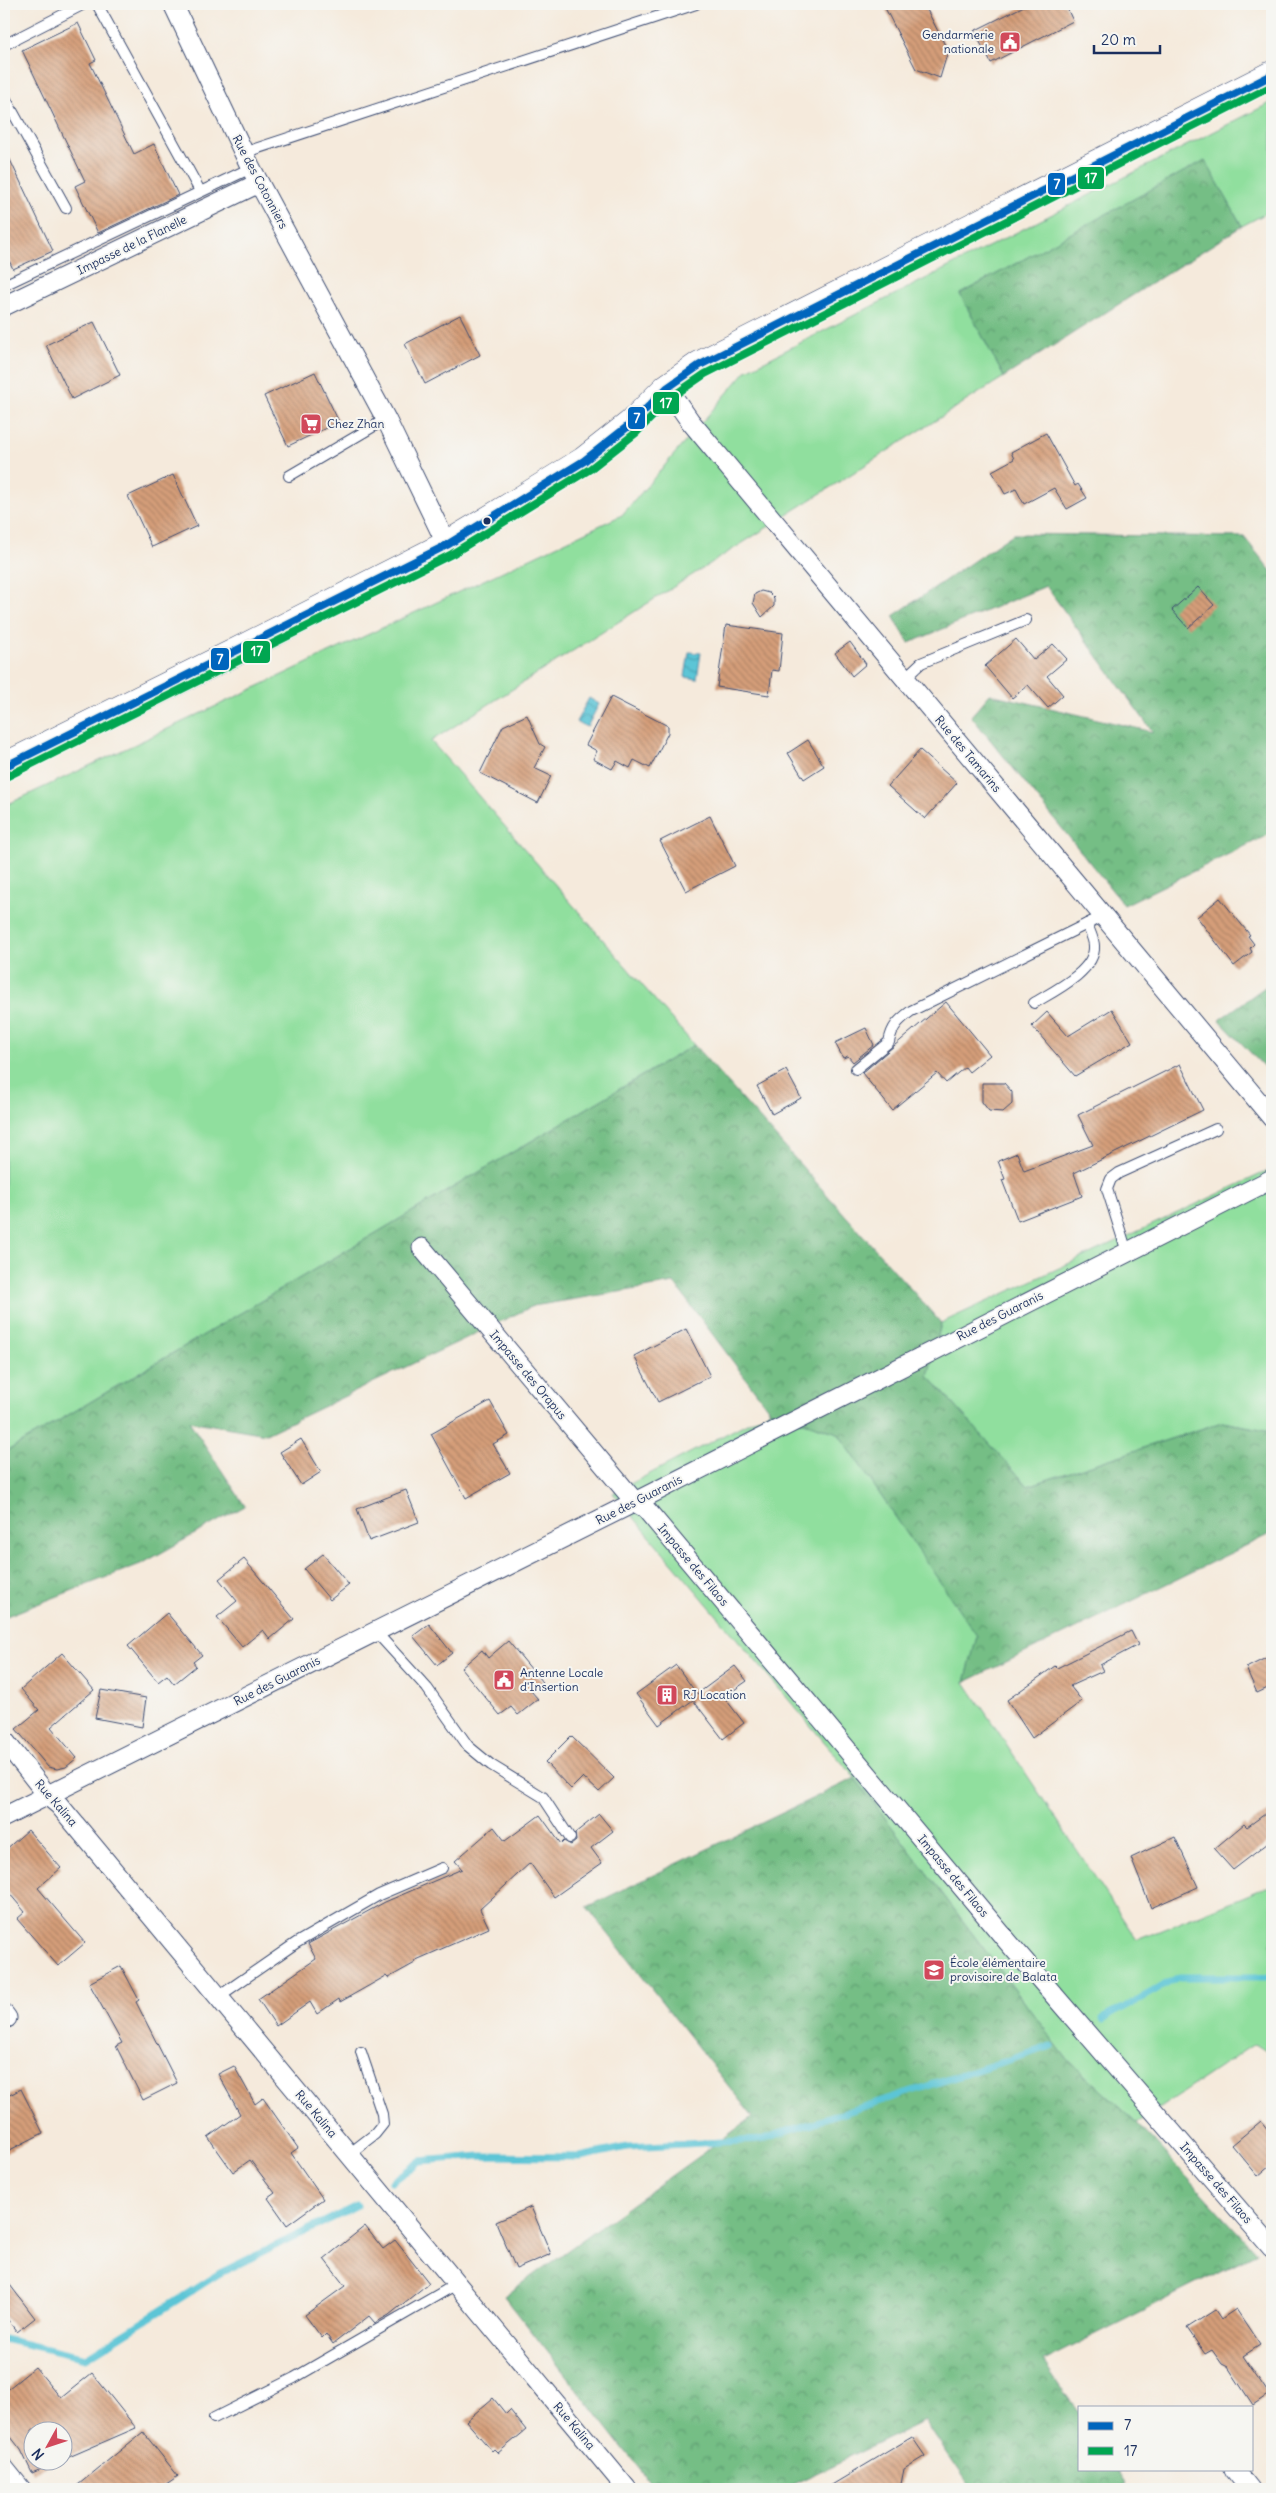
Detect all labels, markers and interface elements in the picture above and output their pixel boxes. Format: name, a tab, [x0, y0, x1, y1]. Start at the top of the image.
scale bar	[1094, 22, 1160, 54]
place label: Gendarmerie nationale	[922, 27, 994, 56]
public building icon: Gendarmerie nationale	[998, 30, 1022, 54]
text: 20 m	[1101, 30, 1136, 49]
street label: Rue des Cotonniers	[229, 132, 292, 231]
line badge: 17	[1077, 166, 1105, 190]
text: 17	[1085, 169, 1097, 187]
line badge: 7	[1047, 172, 1066, 196]
text: 7	[1054, 175, 1061, 193]
street label: Impasse de la Flanelle	[75, 212, 189, 278]
line badge: 17	[652, 391, 680, 415]
text: 17	[660, 394, 672, 412]
line badge: 7	[627, 406, 646, 430]
text: 7	[634, 409, 641, 427]
supermarket icon: Chez Zhan	[299, 412, 323, 436]
place label: Chez Zhan	[327, 416, 384, 431]
unlabelled marker	[482, 516, 492, 526]
line badge: 17	[242, 640, 271, 664]
text: 17	[251, 642, 263, 660]
line badge: 7	[210, 647, 230, 671]
text: 7	[217, 650, 224, 668]
street label: Rue des Tamarins	[932, 712, 1005, 795]
street label: Rue des Guaranis	[954, 1287, 1045, 1344]
street label: Impasse des Orapus	[487, 1327, 570, 1422]
street label: Rue des Guaranis	[593, 1471, 684, 1528]
street label: Impasse des Filaos	[655, 1521, 732, 1609]
street label: Rue des Guaranis	[231, 1652, 322, 1709]
place label: Antenne Locale d'Insertion	[520, 1665, 603, 1694]
public building icon: Antenne Locale d'Insertion	[492, 1668, 516, 1692]
building icon: RJ Location	[655, 1683, 679, 1707]
place label: RJ Location	[683, 1687, 746, 1702]
street label: Rue Kalina	[32, 1776, 81, 1829]
street label: Impasse des Filaos	[915, 1832, 992, 1920]
place label: École élémentaire provisoire de Balata	[950, 1955, 1057, 1984]
school or university icon: École élémentaire provisoire de Balata	[922, 1958, 946, 1982]
street label: Rue Kalina	[292, 2087, 341, 2141]
street label: Impasse des Filaos	[1177, 2139, 1256, 2226]
street label: Rue Kalina	[550, 2399, 599, 2453]
legend	[1078, 2406, 1254, 2470]
text: 7	[1124, 2415, 1131, 2434]
north arrow	[22, 2420, 72, 2470]
text: 17	[1124, 2441, 1137, 2460]
text: N	[28, 2445, 48, 2464]

